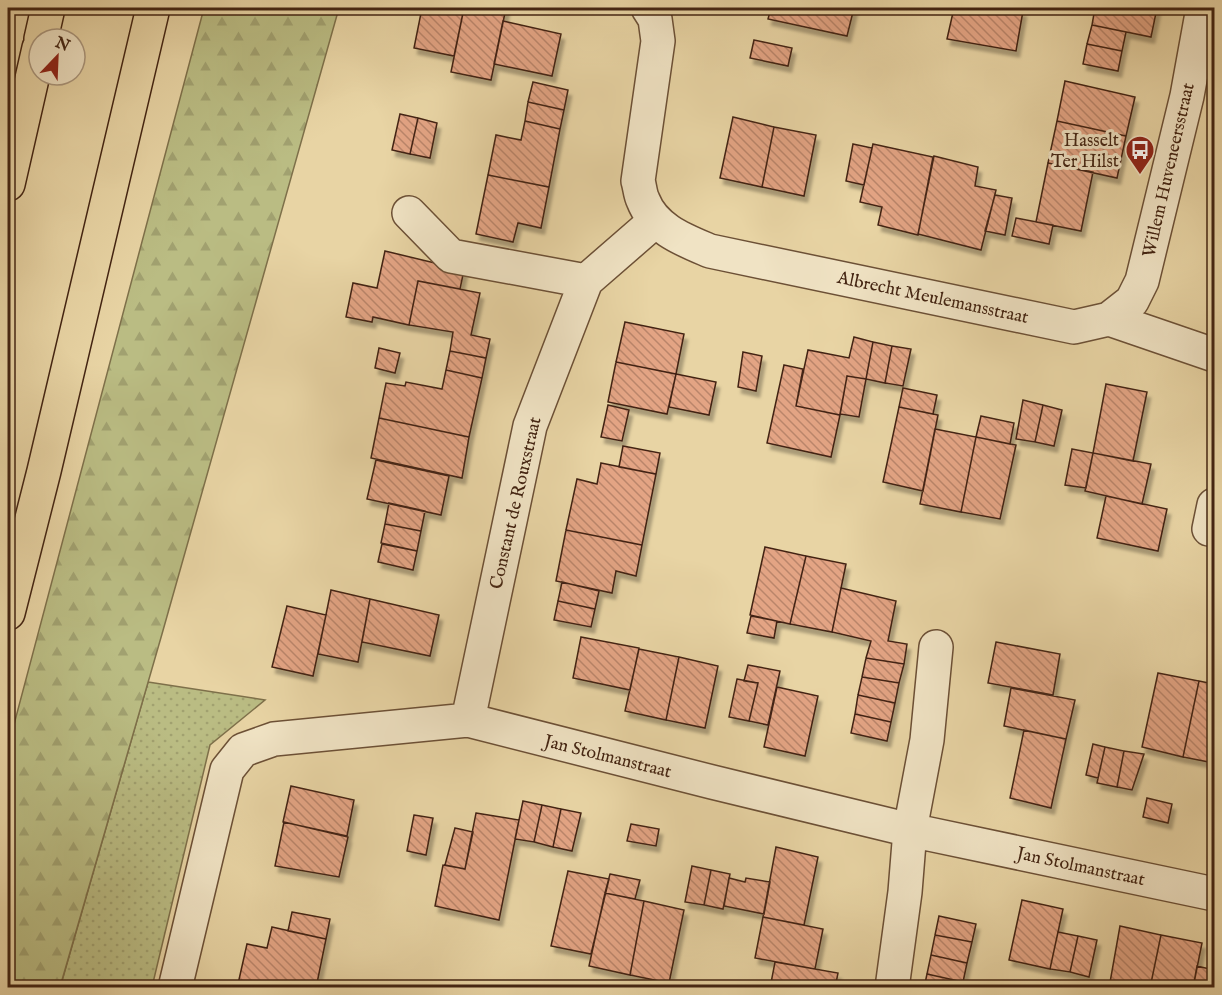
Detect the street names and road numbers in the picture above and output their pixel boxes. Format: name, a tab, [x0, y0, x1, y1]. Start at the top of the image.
street label: Willem Huveneersstraat	[1138, 81, 1201, 260]
street label: Albrecht Meulemansstraat	[834, 267, 1030, 330]
street label: Constant de Rouxstraat	[485, 415, 547, 592]
street label: Jan Stolmanstraat	[540, 730, 674, 784]
street label: Jan Stolmanstraat	[1013, 842, 1147, 892]

